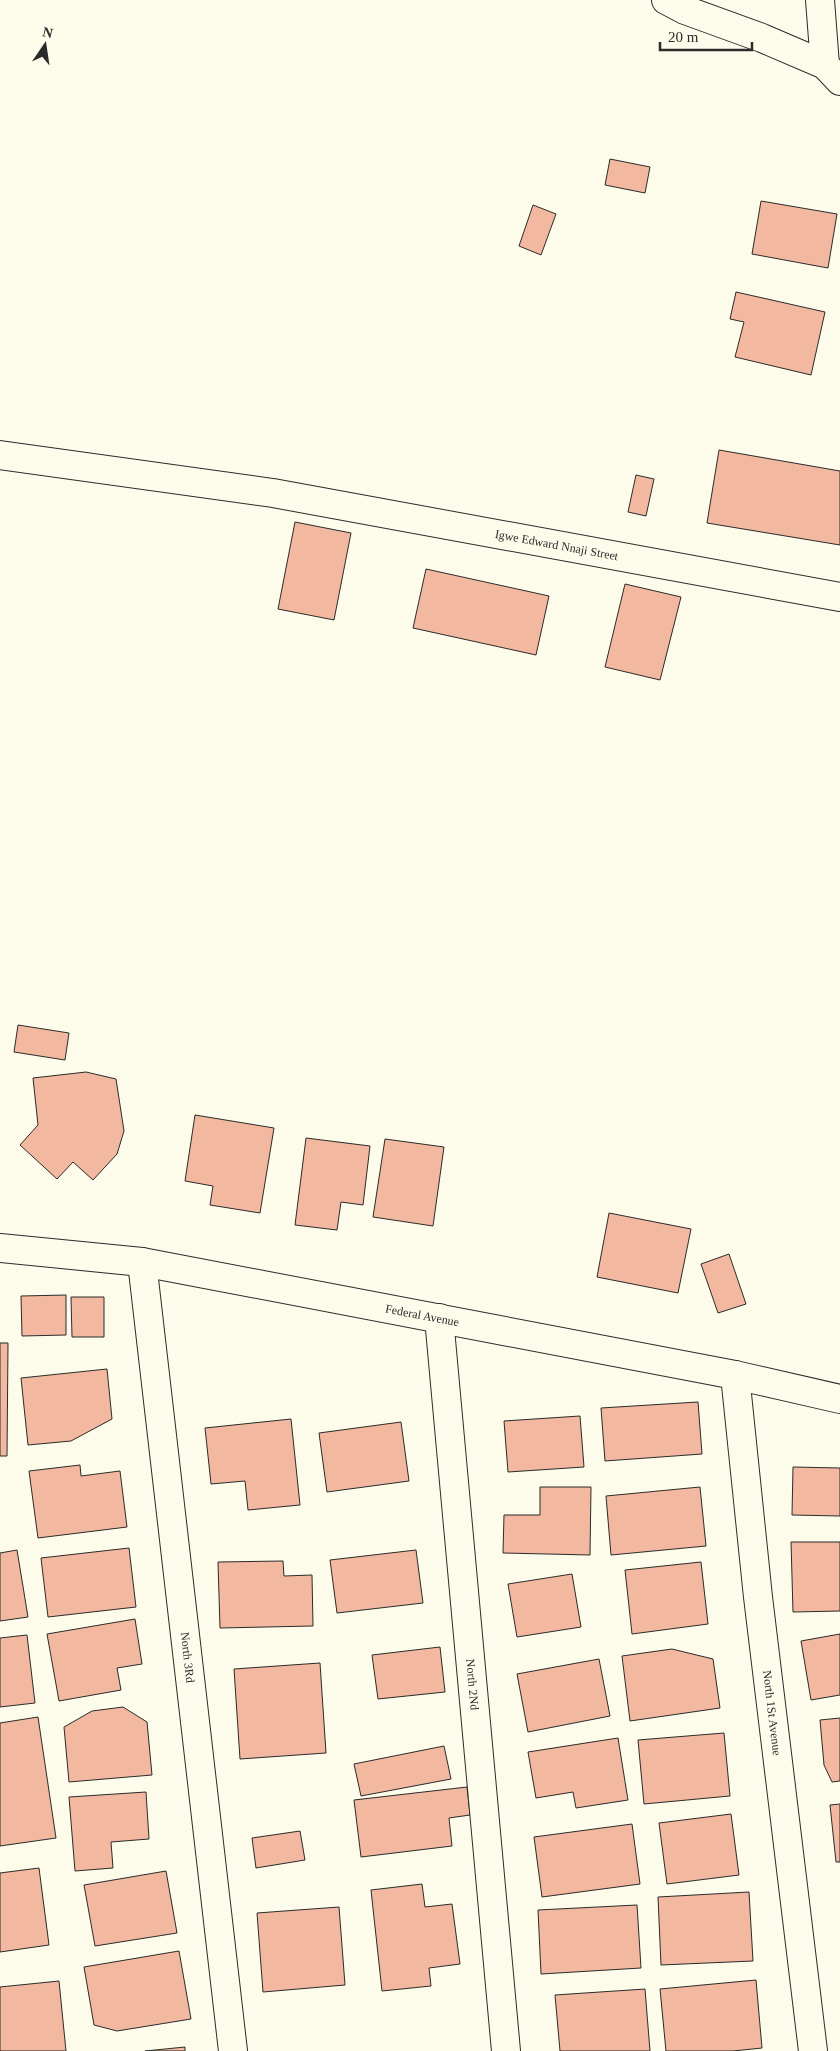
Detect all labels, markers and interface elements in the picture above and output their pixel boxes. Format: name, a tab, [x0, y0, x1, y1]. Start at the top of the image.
north arrow	[20, 20, 70, 70]
scale bar	[660, 20, 752, 52]
text: N	[41, 24, 54, 41]
text: 20 m	[668, 29, 699, 45]
street label: Igwe Edward Nnaji Street	[494, 527, 620, 563]
street label: Federal Avenue	[384, 1302, 460, 1329]
street label: North 3Rd	[178, 1631, 197, 1684]
street label: North 2Nd	[463, 1658, 482, 1711]
street label: North 1St Avenue	[760, 1670, 784, 1756]

